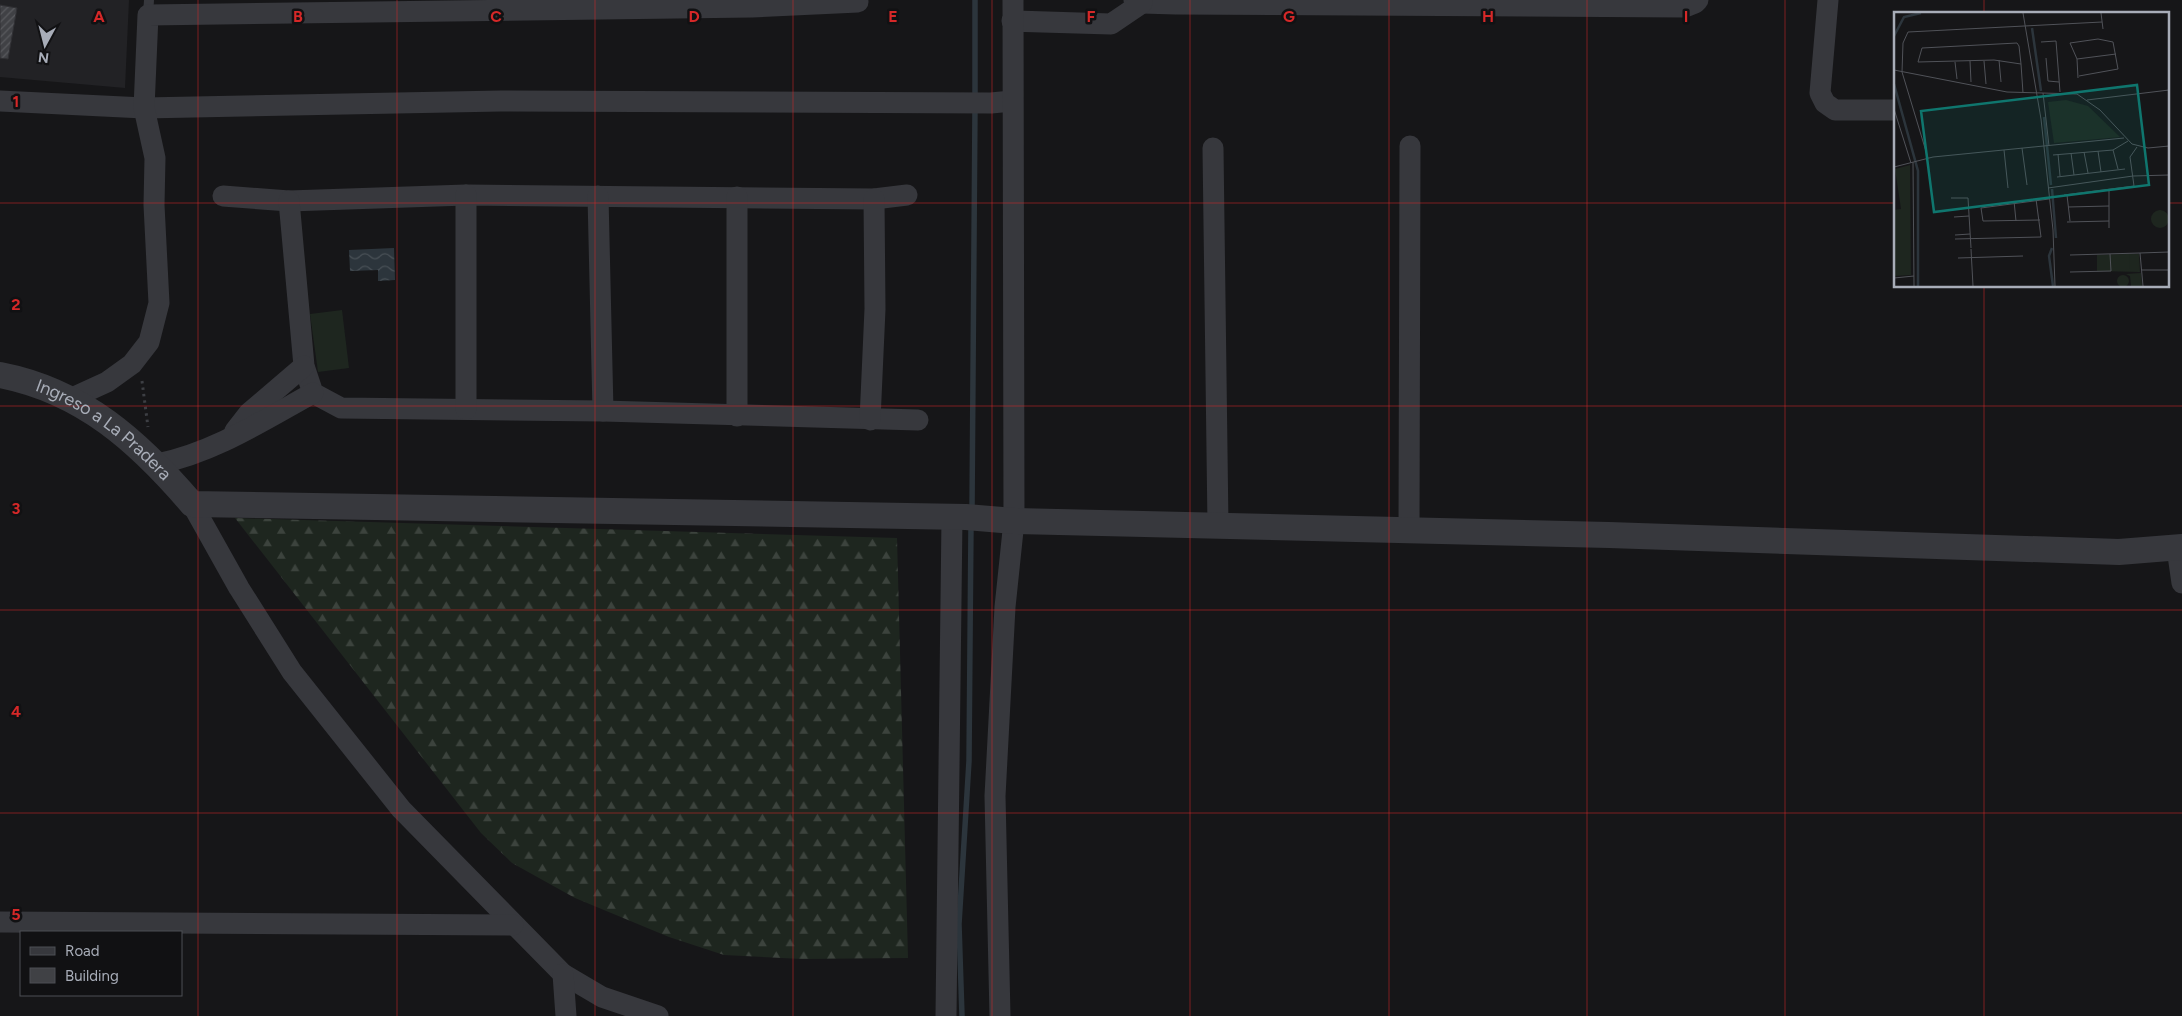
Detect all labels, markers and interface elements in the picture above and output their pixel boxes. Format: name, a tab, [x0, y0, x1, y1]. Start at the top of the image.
text: A	[93, 7, 105, 26]
text: B	[293, 7, 303, 26]
text: C	[490, 7, 502, 26]
text: D	[688, 7, 700, 26]
text: E	[888, 7, 898, 26]
text: F	[1087, 7, 1096, 26]
text: G	[1283, 7, 1295, 26]
text: H	[1482, 7, 1494, 26]
text: I	[1684, 7, 1688, 26]
inset map	[1894, 12, 2170, 288]
north arrow	[20, 20, 70, 70]
text: N	[37, 48, 50, 67]
text: 1	[13, 92, 19, 111]
text: 2	[11, 295, 21, 314]
street label: Ingreso a La Pradera	[33, 374, 176, 485]
text: 3	[12, 499, 21, 518]
text: 4	[11, 702, 21, 721]
text: 5	[11, 905, 21, 924]
legend	[20, 931, 182, 996]
text: Road	[65, 942, 100, 960]
text: Building	[65, 967, 119, 985]

